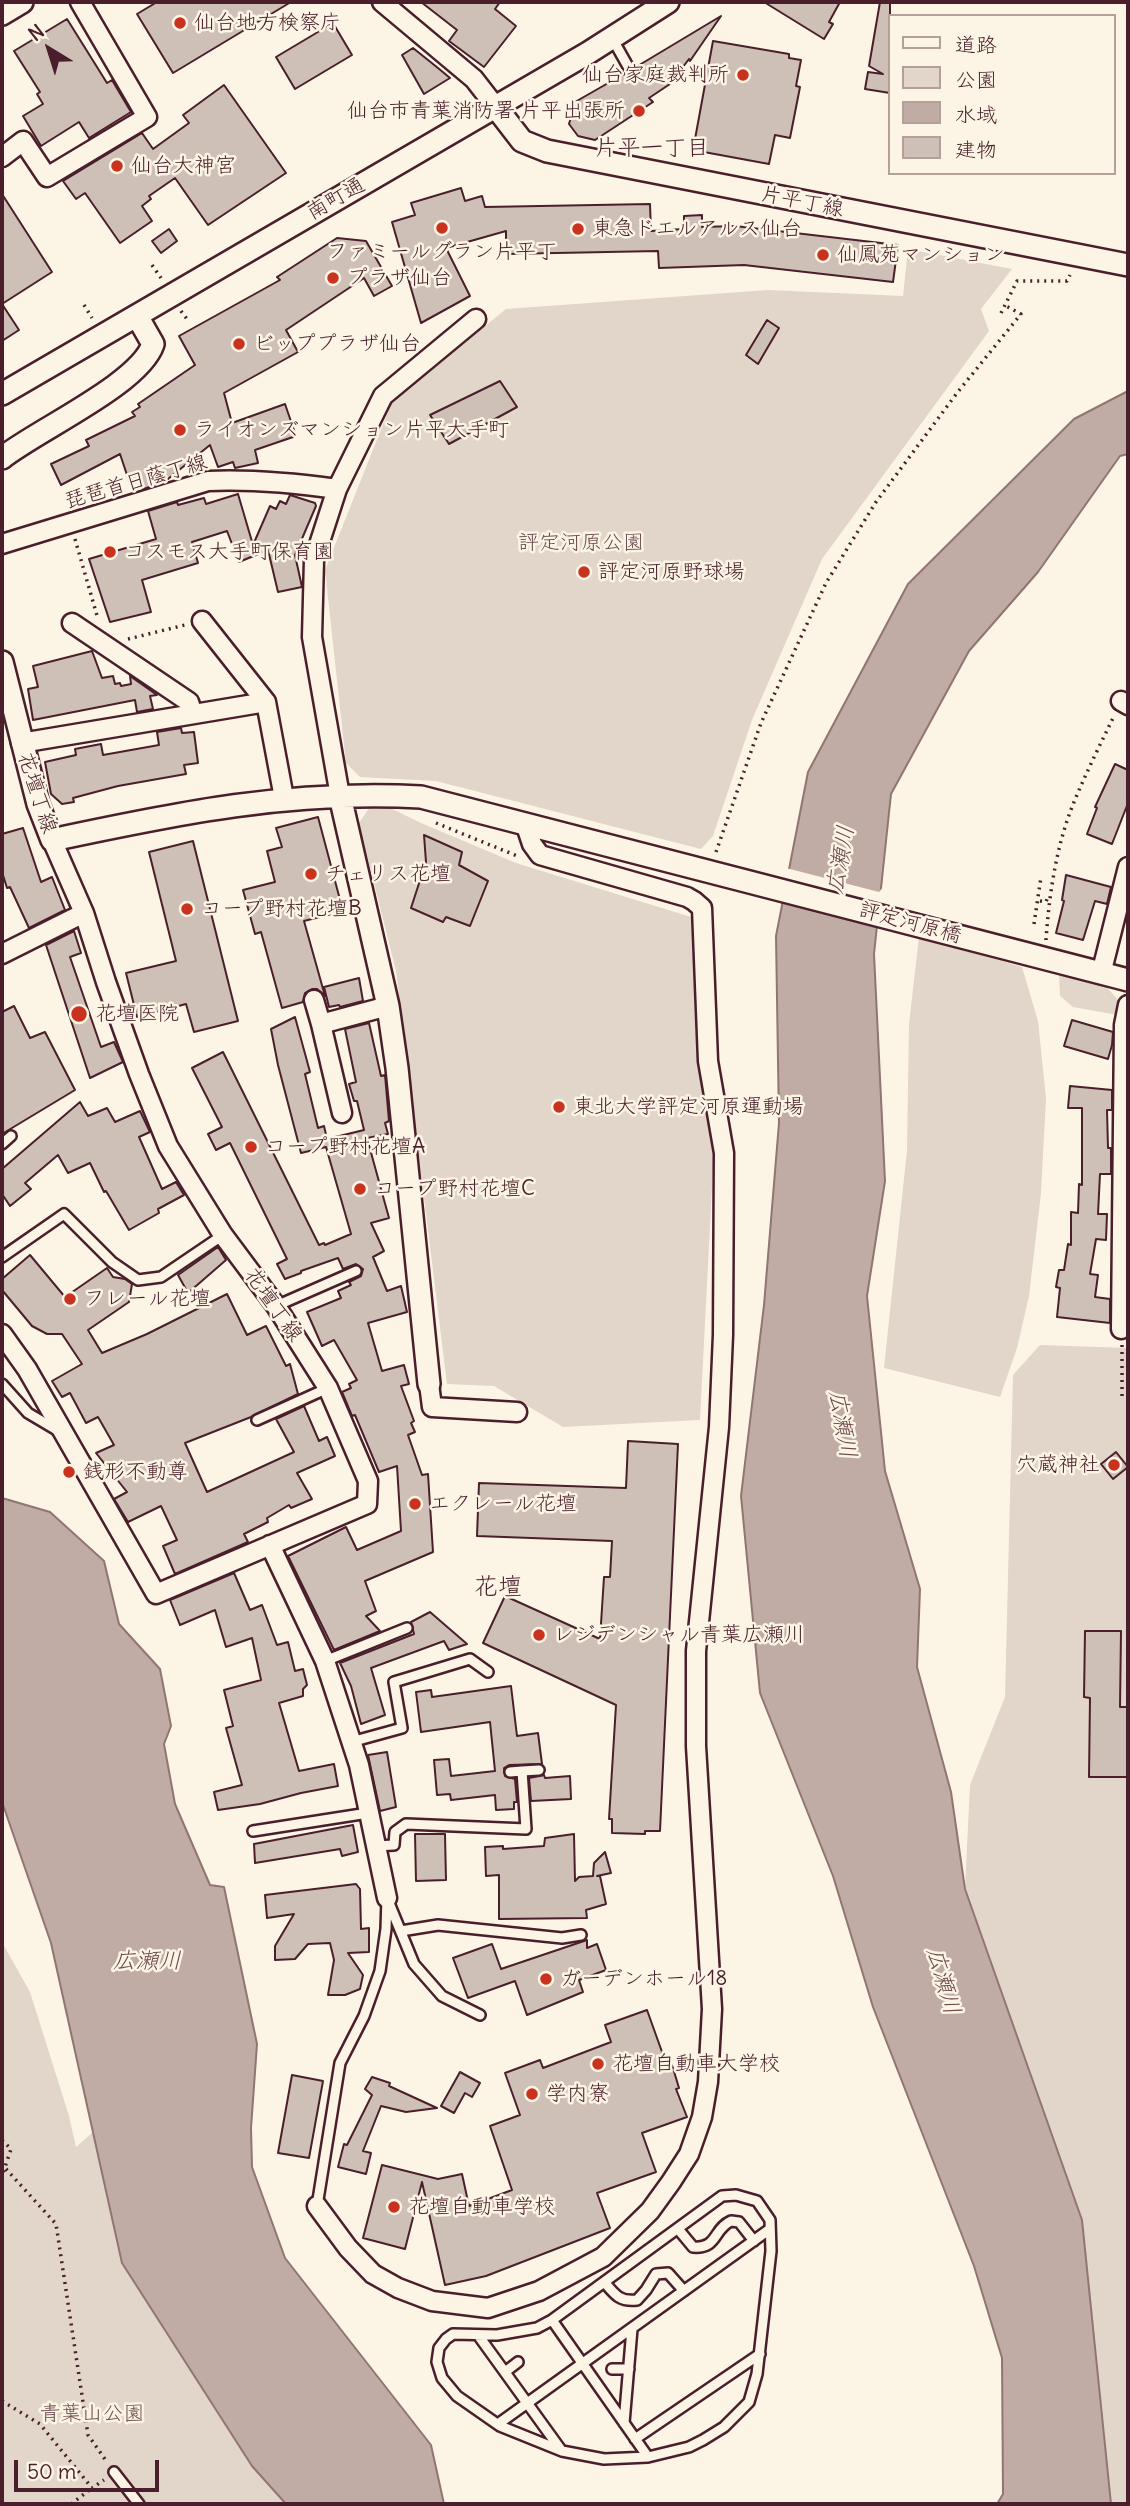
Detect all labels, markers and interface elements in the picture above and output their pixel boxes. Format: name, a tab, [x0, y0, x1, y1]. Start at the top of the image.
place label: 仙台地方検察庁	[194, 10, 341, 36]
north arrow	[14, 14, 84, 84]
legend	[888, 14, 1116, 175]
marker: 仙台地方検察庁	[172, 15, 188, 31]
text: N	[23, 19, 49, 46]
text: 道路	[955, 31, 997, 58]
place label: 仙台家庭裁判所	[582, 62, 729, 88]
text: 公園	[955, 66, 997, 93]
marker: 仙台家庭裁判所	[735, 67, 751, 83]
place label: 仙台市青葉消防署 片平出張所	[347, 98, 625, 124]
text: 水域	[955, 101, 997, 128]
marker: 仙台市青葉消防署 片平出張所	[631, 103, 647, 119]
district label: 片平一丁目	[595, 134, 709, 162]
text: 建物	[955, 136, 997, 163]
place label: 仙台大神宮	[131, 153, 236, 179]
marker: 仙台大神宮	[109, 158, 125, 174]
street label: 南町通	[302, 172, 370, 226]
street label: 片平丁線	[758, 182, 846, 222]
place label: 東急ドエルアルス仙台	[592, 216, 802, 242]
marker: ファミールグラン片平丁	[434, 220, 450, 236]
marker: 東急ドエルアルス仙台	[570, 221, 586, 237]
place label: ファミールグラン片平丁	[327, 239, 557, 265]
place label: 仙鳳苑マンション	[837, 242, 1005, 268]
marker: 仙鳳苑マンション	[815, 247, 831, 263]
place label: プラザ仙台	[347, 265, 452, 291]
marker: プラザ仙台	[325, 270, 341, 286]
place label: ビッププラザ仙台	[253, 331, 421, 357]
marker: ビッププラザ仙台	[231, 336, 247, 352]
place label: ライオンズマンション片平大手町	[194, 417, 509, 443]
marker: ライオンズマンション片平大手町	[172, 422, 188, 438]
street label: 琵琶首日蔭丁線	[62, 450, 210, 514]
park label: 評定河原公園	[518, 530, 644, 556]
place label: コスモス大手町保育園	[124, 539, 334, 565]
marker: コスモス大手町保育園	[102, 544, 118, 560]
place label: 評定河原野球場	[598, 559, 745, 585]
marker: 評定河原野球場	[576, 564, 592, 580]
street label: 花壇丁線	[12, 749, 62, 837]
water label: 広瀬川	[821, 824, 861, 896]
place label: チェリス花壇	[325, 861, 451, 887]
marker: チェリス花壇	[303, 866, 319, 882]
place label: コープ野村花壇B	[201, 896, 362, 922]
street label: 評定河原橋	[856, 897, 964, 949]
marker: コープ野村花壇B	[179, 901, 195, 917]
place label: 花壇医院	[95, 1001, 179, 1027]
marker: 花壇医院	[69, 1004, 89, 1024]
place label: 東北大学評定河原運動場	[573, 1094, 804, 1120]
marker: 東北大学評定河原運動場	[551, 1099, 567, 1115]
place label: コープ野村花壇A	[265, 1134, 425, 1160]
marker: コープ野村花壇A	[243, 1139, 259, 1155]
place label: コープ野村花壇C	[374, 1176, 535, 1202]
marker: コープ野村花壇C	[352, 1181, 368, 1197]
street label: 花壇丁線	[239, 1263, 307, 1347]
place label: フレール花壇	[84, 1286, 211, 1312]
marker: フレール花壇	[62, 1291, 78, 1307]
water label: 広瀬川	[822, 1388, 862, 1460]
place label: 穴蔵神社	[1016, 1452, 1100, 1478]
marker: 穴蔵神社	[1106, 1457, 1122, 1473]
place label: 銭形不動尊	[83, 1459, 188, 1485]
marker: 銭形不動尊	[61, 1464, 77, 1480]
place label: エクレール花壇	[429, 1491, 577, 1517]
marker: エクレール花壇	[407, 1496, 423, 1512]
district label: 花壇	[474, 1573, 522, 1601]
place label: レジデンシャル青葉広瀬川	[553, 1622, 805, 1648]
marker: レジデンシャル青葉広瀬川	[531, 1627, 547, 1643]
water label: 広瀬川	[920, 1944, 966, 2018]
water label: 広瀬川	[113, 1947, 181, 1975]
place label: ガーデンホール18	[560, 1966, 727, 1992]
marker: ガーデンホール18	[538, 1971, 554, 1987]
place label: 花壇自動車大学校	[612, 2051, 780, 2077]
marker: 花壇自動車大学校	[590, 2056, 606, 2072]
place label: 学内寮	[546, 2081, 609, 2107]
marker: 学内寮	[524, 2086, 540, 2102]
place label: 花壇自動車学校	[408, 2194, 555, 2220]
marker: 花壇自動車学校	[386, 2199, 402, 2215]
park label: 青葉山公園	[40, 2401, 144, 2427]
scale bar	[18, 2446, 163, 2490]
text: 50 m	[27, 2458, 76, 2485]

